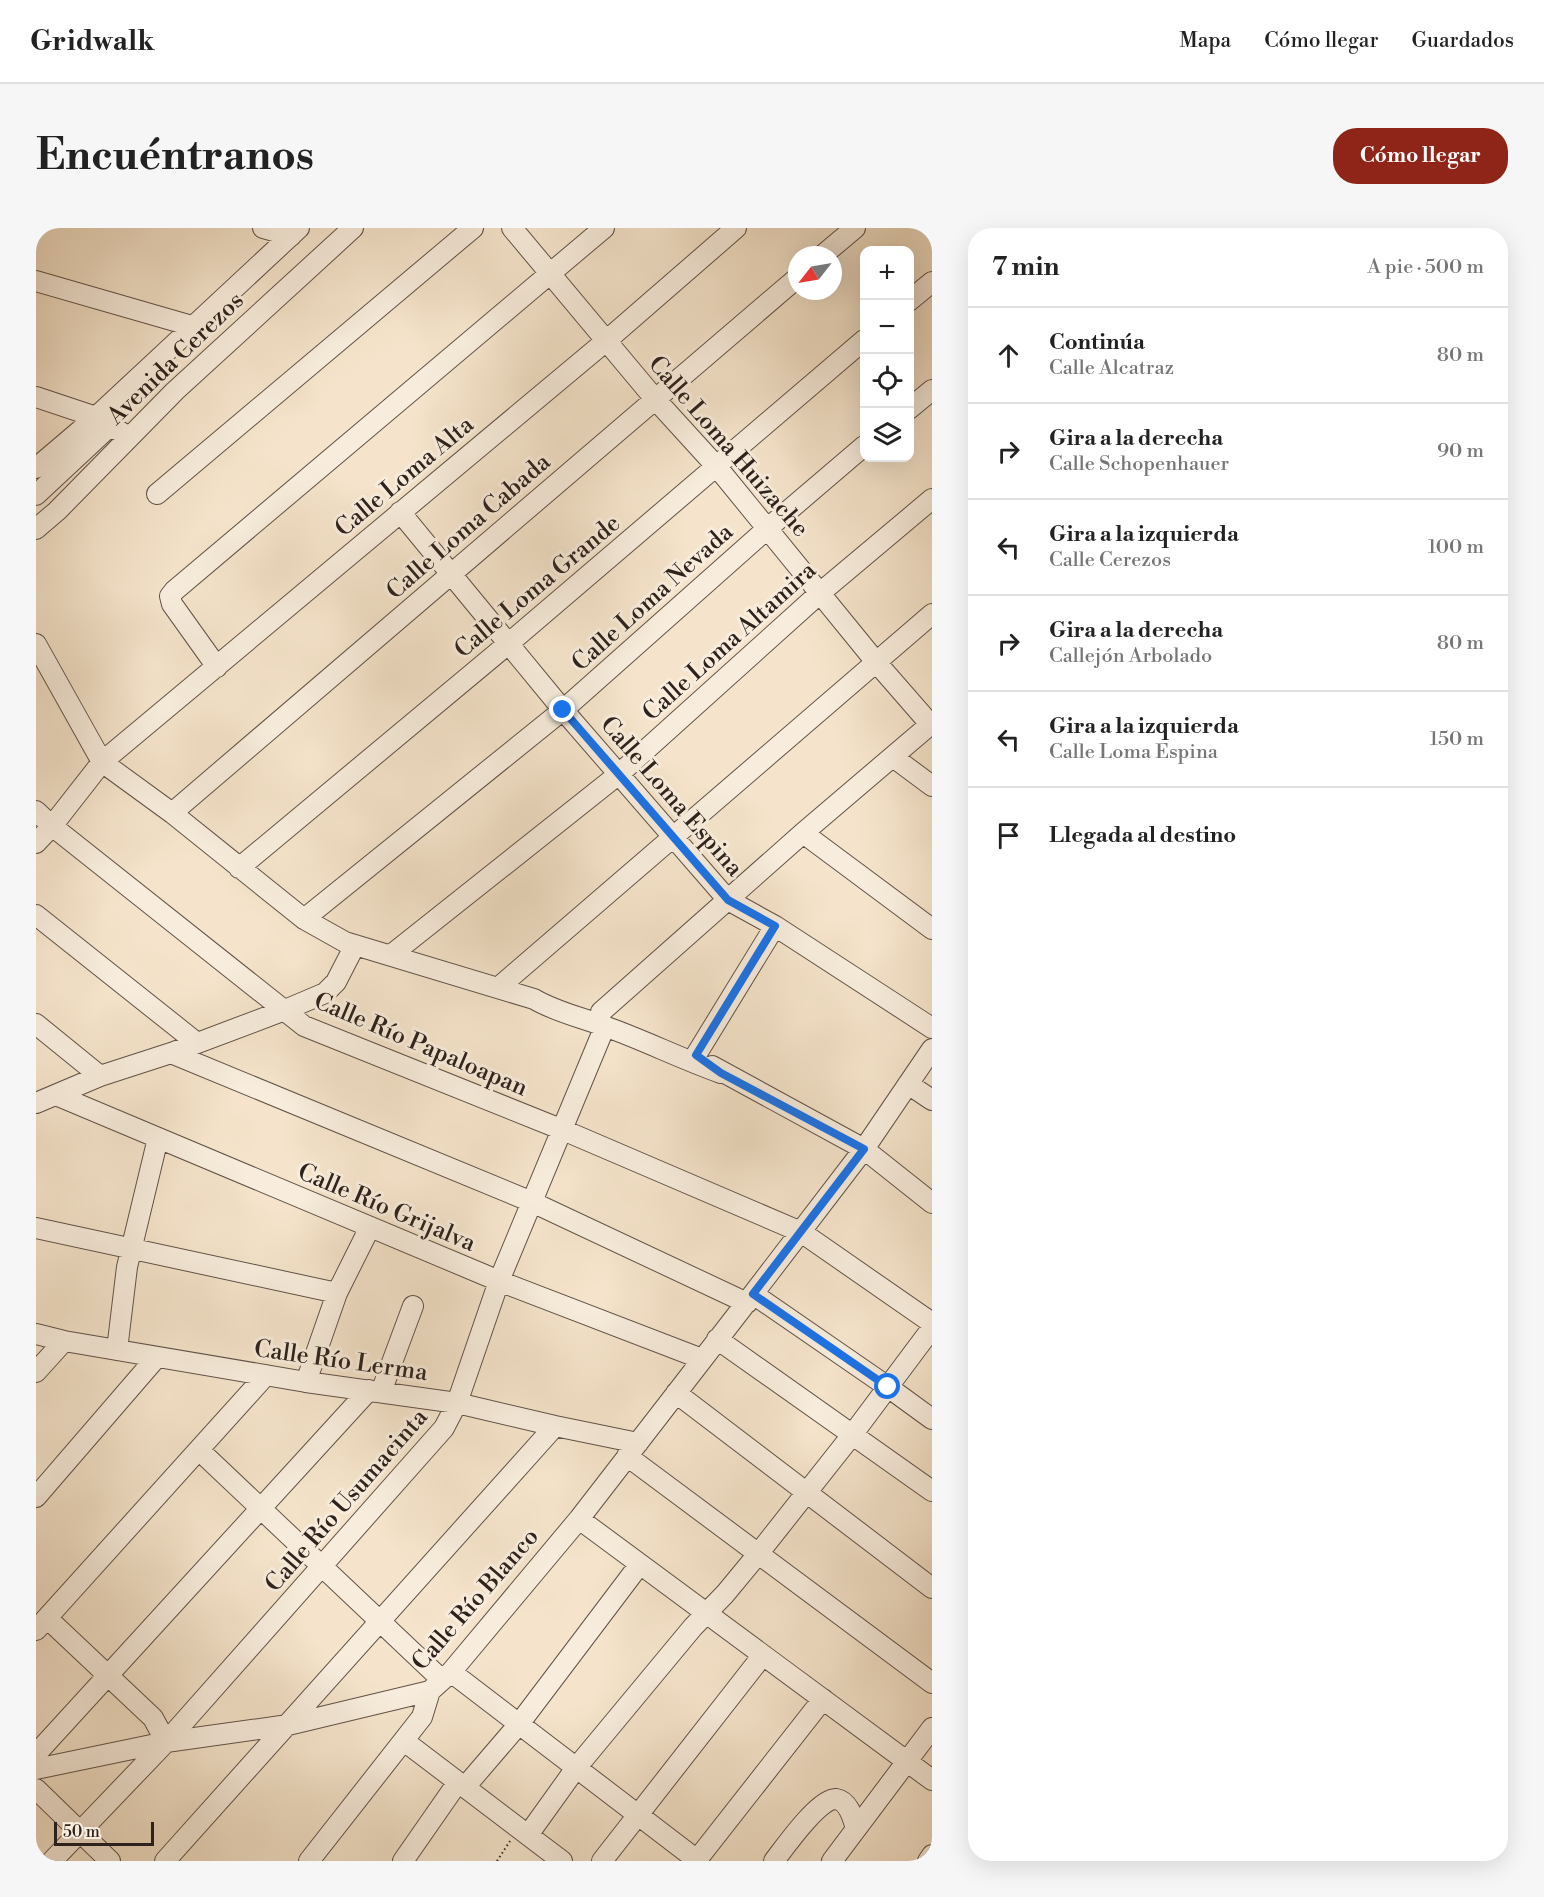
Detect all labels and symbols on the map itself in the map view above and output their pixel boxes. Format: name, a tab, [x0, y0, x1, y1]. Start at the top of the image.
north arrow	[788, 246, 842, 300]
street label: Avenida Cerezos	[100, 286, 250, 432]
street label: Calle Loma Huizache	[641, 350, 815, 543]
street label: Calle Loma Alta	[329, 409, 481, 544]
street label: Calle Loma Cabada	[380, 447, 557, 606]
street label: Calle Loma Grande	[448, 509, 627, 665]
street label: Calle Loma Nevada	[566, 517, 740, 678]
street label: Calle Loma Altamira	[637, 555, 823, 728]
route end	[549, 696, 575, 722]
street label: Calle Loma Espina	[593, 710, 750, 884]
street label: Calle Río Papaloapan	[309, 986, 532, 1104]
street label: Calle Río Grijalva	[293, 1157, 481, 1259]
street label: Calle Río Lerma	[252, 1334, 430, 1388]
route start	[874, 1373, 900, 1399]
street label: Calle Río Usumacinta	[259, 1402, 435, 1598]
street label: Calle Río Blanco	[406, 1522, 546, 1677]
scale bar	[54, 1819, 154, 1846]

